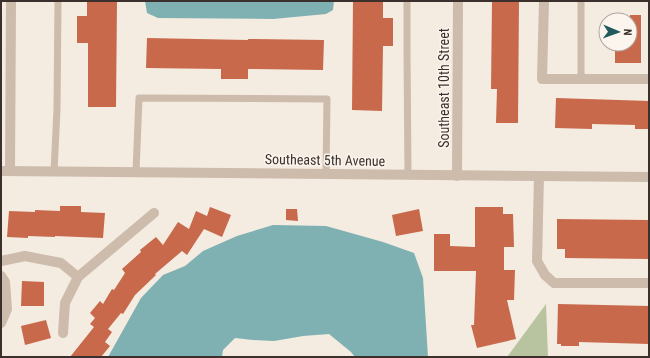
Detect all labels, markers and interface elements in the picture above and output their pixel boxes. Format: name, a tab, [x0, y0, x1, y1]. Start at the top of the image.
north arrow	[598, 12, 638, 52]
street label: Southeast 10th Street	[436, 28, 452, 148]
text: N	[621, 29, 634, 36]
street label: Southeast 5th Avenue	[265, 151, 386, 169]

